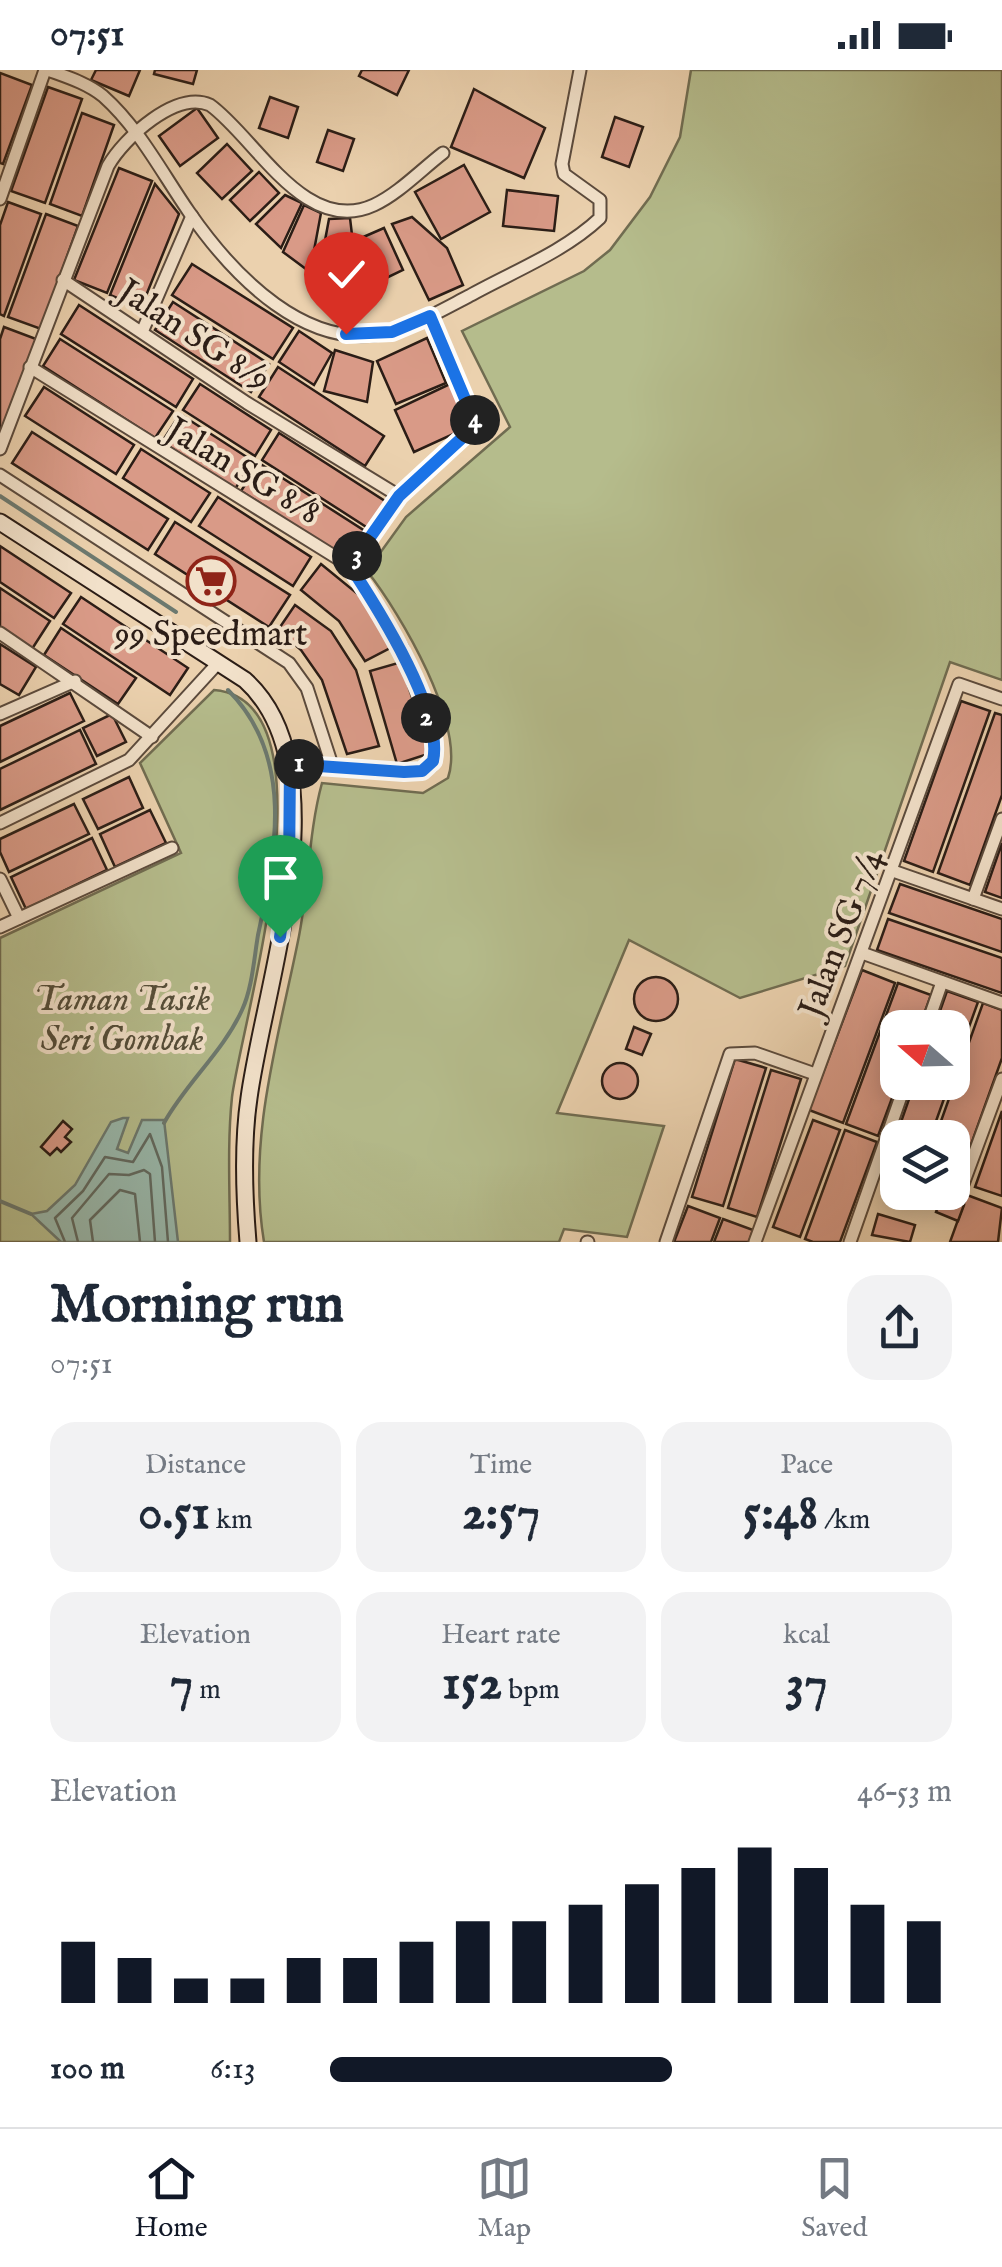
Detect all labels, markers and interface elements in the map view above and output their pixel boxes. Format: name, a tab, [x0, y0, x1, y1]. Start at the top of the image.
text: 07:51	[50, 11, 124, 59]
pin	[304, 232, 389, 335]
icon: check	[319, 247, 374, 302]
street label: Jalan SG 8/9	[105, 268, 279, 402]
pin: 4	[450, 395, 500, 445]
text: 4	[468, 402, 482, 437]
street label: Jalan SG 8/8	[154, 406, 328, 536]
pin: 3	[332, 531, 382, 581]
text: 3	[352, 538, 362, 573]
supermarket icon: 99 Speedmart	[185, 555, 237, 607]
place label: 99 Speedmart	[114, 613, 307, 658]
pin: 2	[401, 693, 451, 743]
text: 2	[419, 700, 433, 735]
pin: 1	[274, 739, 324, 789]
text: 1	[294, 746, 304, 781]
pin	[238, 835, 323, 938]
street label: Jalan SG 7/4	[788, 843, 895, 1028]
icon: arrive	[253, 850, 308, 905]
park label: Taman Tasik Seri Gombak	[34, 978, 210, 1063]
north arrow	[880, 1010, 970, 1100]
map controls	[880, 1010, 970, 1210]
button: layers	[880, 1120, 970, 1210]
text: Morning run	[50, 1271, 344, 1341]
button: share	[847, 1275, 952, 1380]
text: 07:51	[50, 1344, 113, 1385]
text: Distance	[145, 1448, 246, 1483]
text: Time	[470, 1448, 532, 1483]
text: Pace	[780, 1448, 833, 1483]
text: 0.51	[138, 1483, 210, 1546]
text: 2:57	[462, 1483, 540, 1546]
text: 5:48	[743, 1483, 818, 1546]
text: km	[210, 1503, 253, 1538]
text: /km	[818, 1503, 871, 1538]
text: Elevation	[140, 1618, 251, 1653]
text: Heart rate	[441, 1618, 561, 1653]
text: kcal	[783, 1618, 830, 1653]
text: 7	[170, 1653, 193, 1716]
text: 152	[442, 1653, 502, 1716]
text: 37	[786, 1653, 828, 1716]
text: m	[193, 1673, 221, 1708]
text: bpm	[502, 1673, 560, 1708]
text: Elevation	[50, 1772, 177, 1813]
text: 46–53 m	[857, 1772, 952, 1813]
text: 100 m	[50, 2049, 125, 2090]
text: 6:13	[210, 2049, 256, 2090]
tab: Home	[135, 2151, 208, 2246]
tab: Map	[477, 2151, 532, 2246]
tab: Saved	[801, 2151, 867, 2246]

